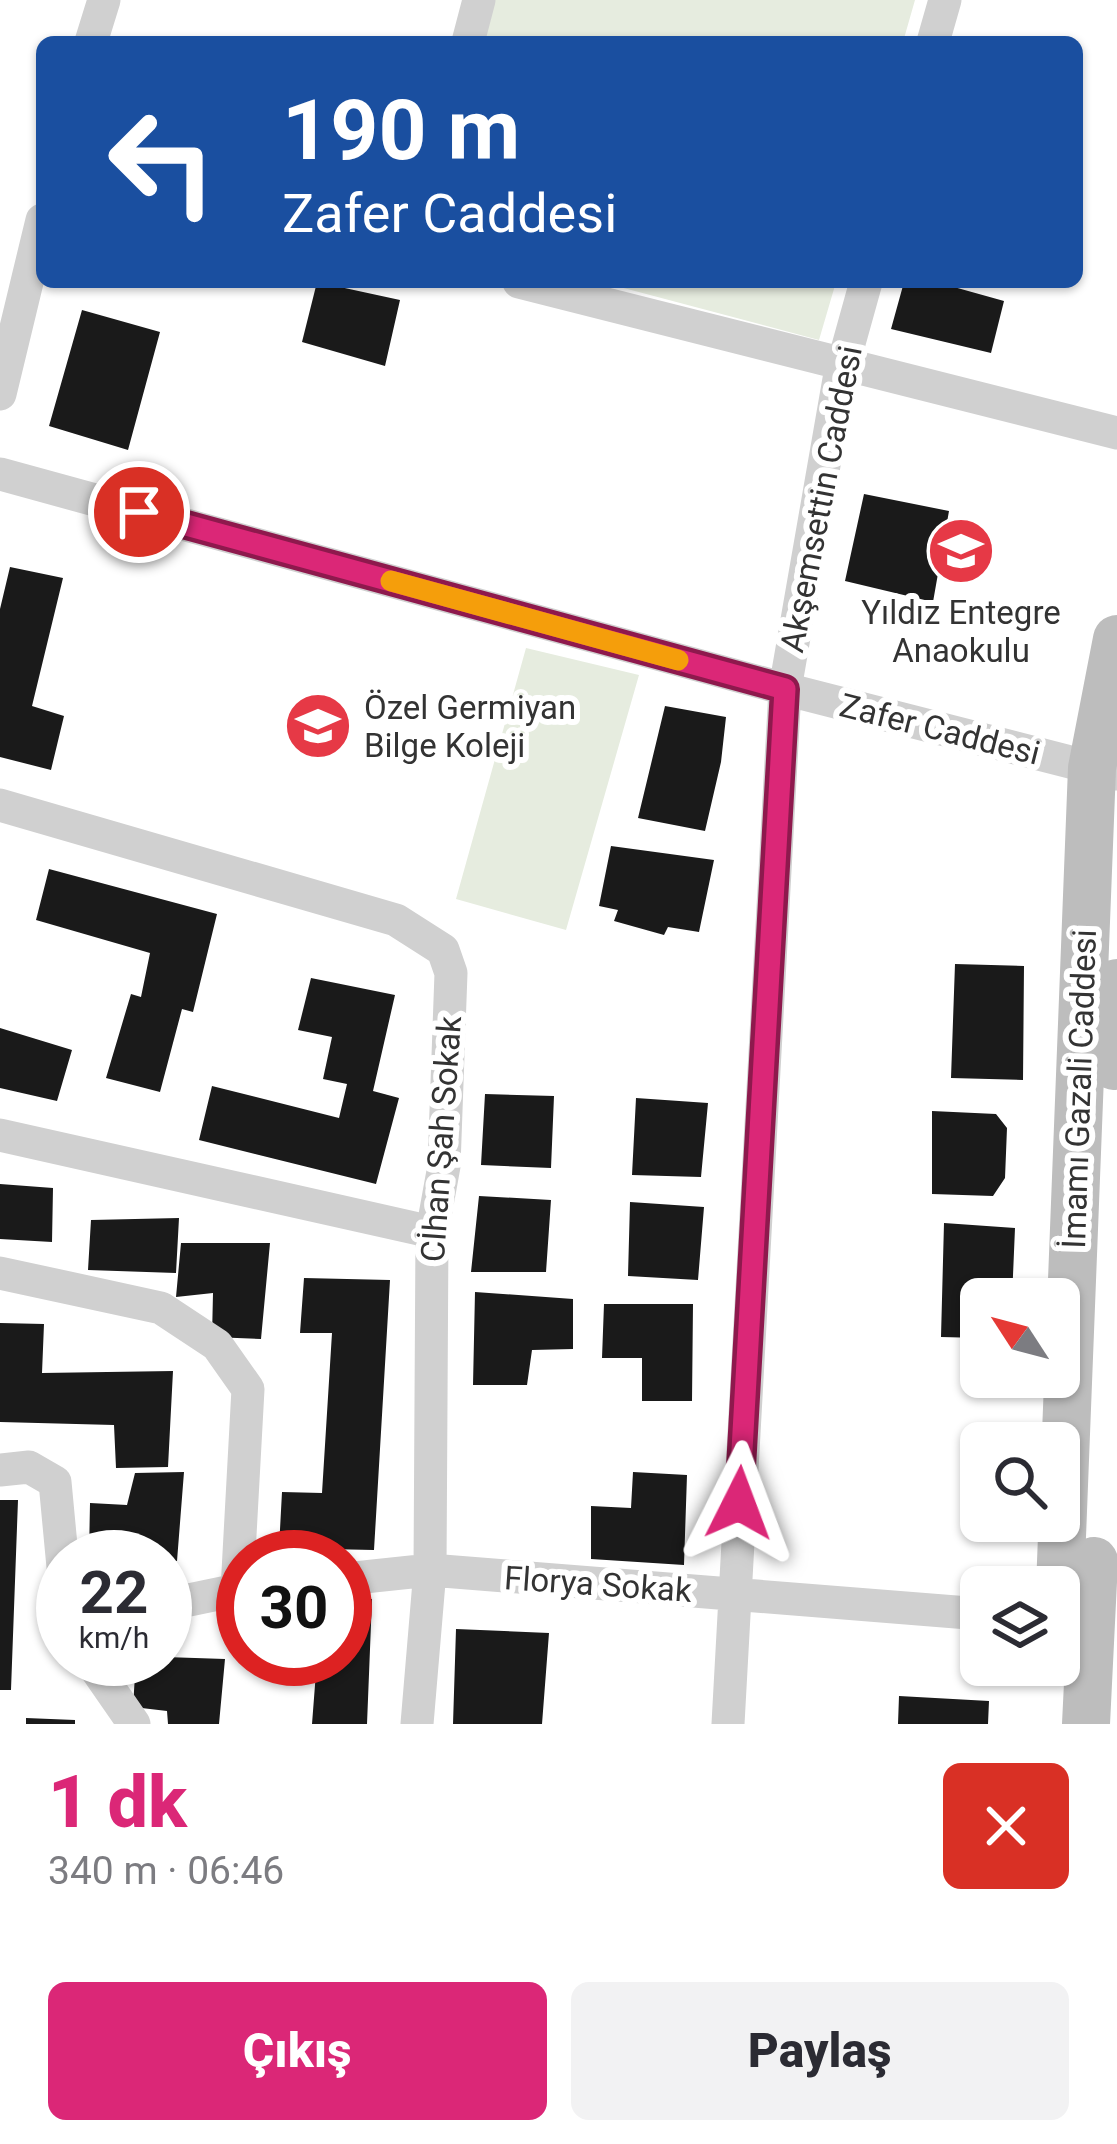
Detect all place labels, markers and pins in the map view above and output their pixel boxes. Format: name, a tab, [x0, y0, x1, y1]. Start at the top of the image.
pin	[88, 461, 190, 563]
school or university icon: Yıldız Entegre Anaokulu	[926, 516, 996, 586]
place label: Yıldız Entegre Anaokulu	[861, 593, 1061, 670]
place label: Özel Germiyan Bilge Koleji	[364, 688, 576, 765]
school or university icon: Özel Germiyan Bilge Koleji	[283, 691, 353, 761]

